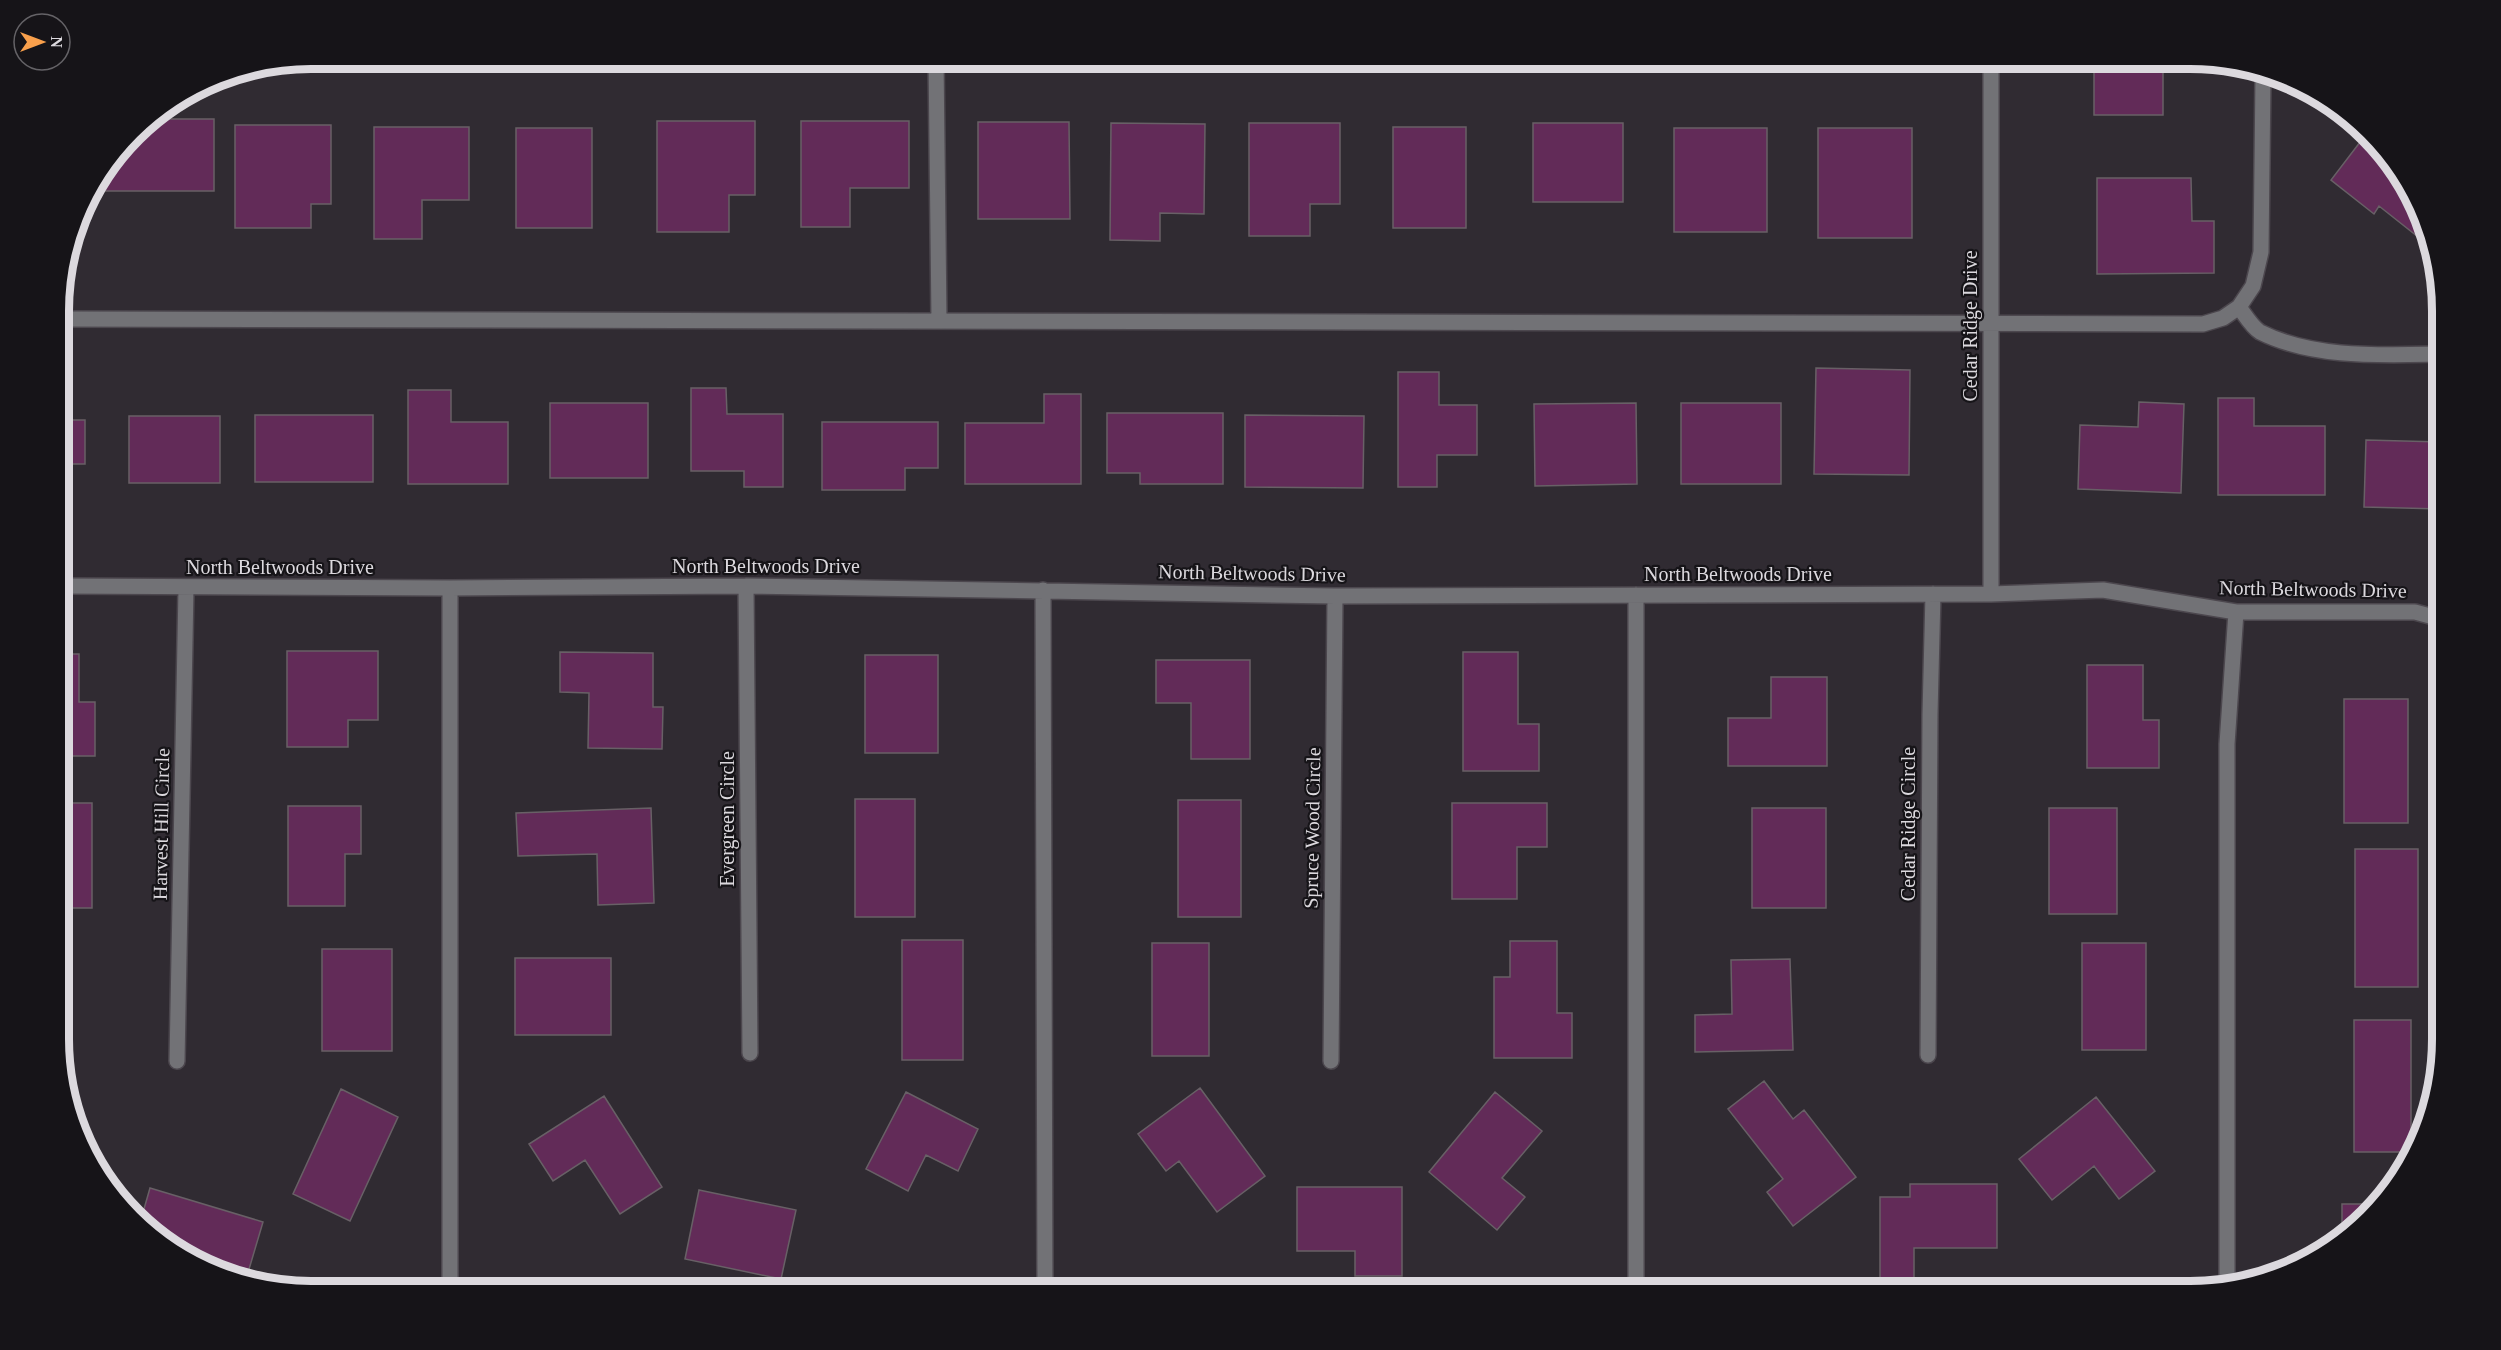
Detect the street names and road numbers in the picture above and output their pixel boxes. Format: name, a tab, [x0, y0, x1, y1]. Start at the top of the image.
street label: Cedar Ridge Drive	[1959, 250, 1982, 402]
street label: North Beltwoods Drive	[672, 555, 860, 577]
street label: North Beltwoods Drive	[186, 556, 374, 578]
street label: North Beltwoods Drive	[1158, 560, 1346, 586]
street label: North Beltwoods Drive	[1644, 563, 1832, 585]
street label: North Beltwoods Drive	[2219, 576, 2407, 602]
street label: Spruce Wood Circle	[1300, 747, 1325, 909]
street label: Cedar Ridge Circle	[1897, 747, 1920, 901]
street label: Harvest Hill Circle	[149, 748, 173, 900]
street label: Evergreen Circle	[716, 751, 739, 887]

